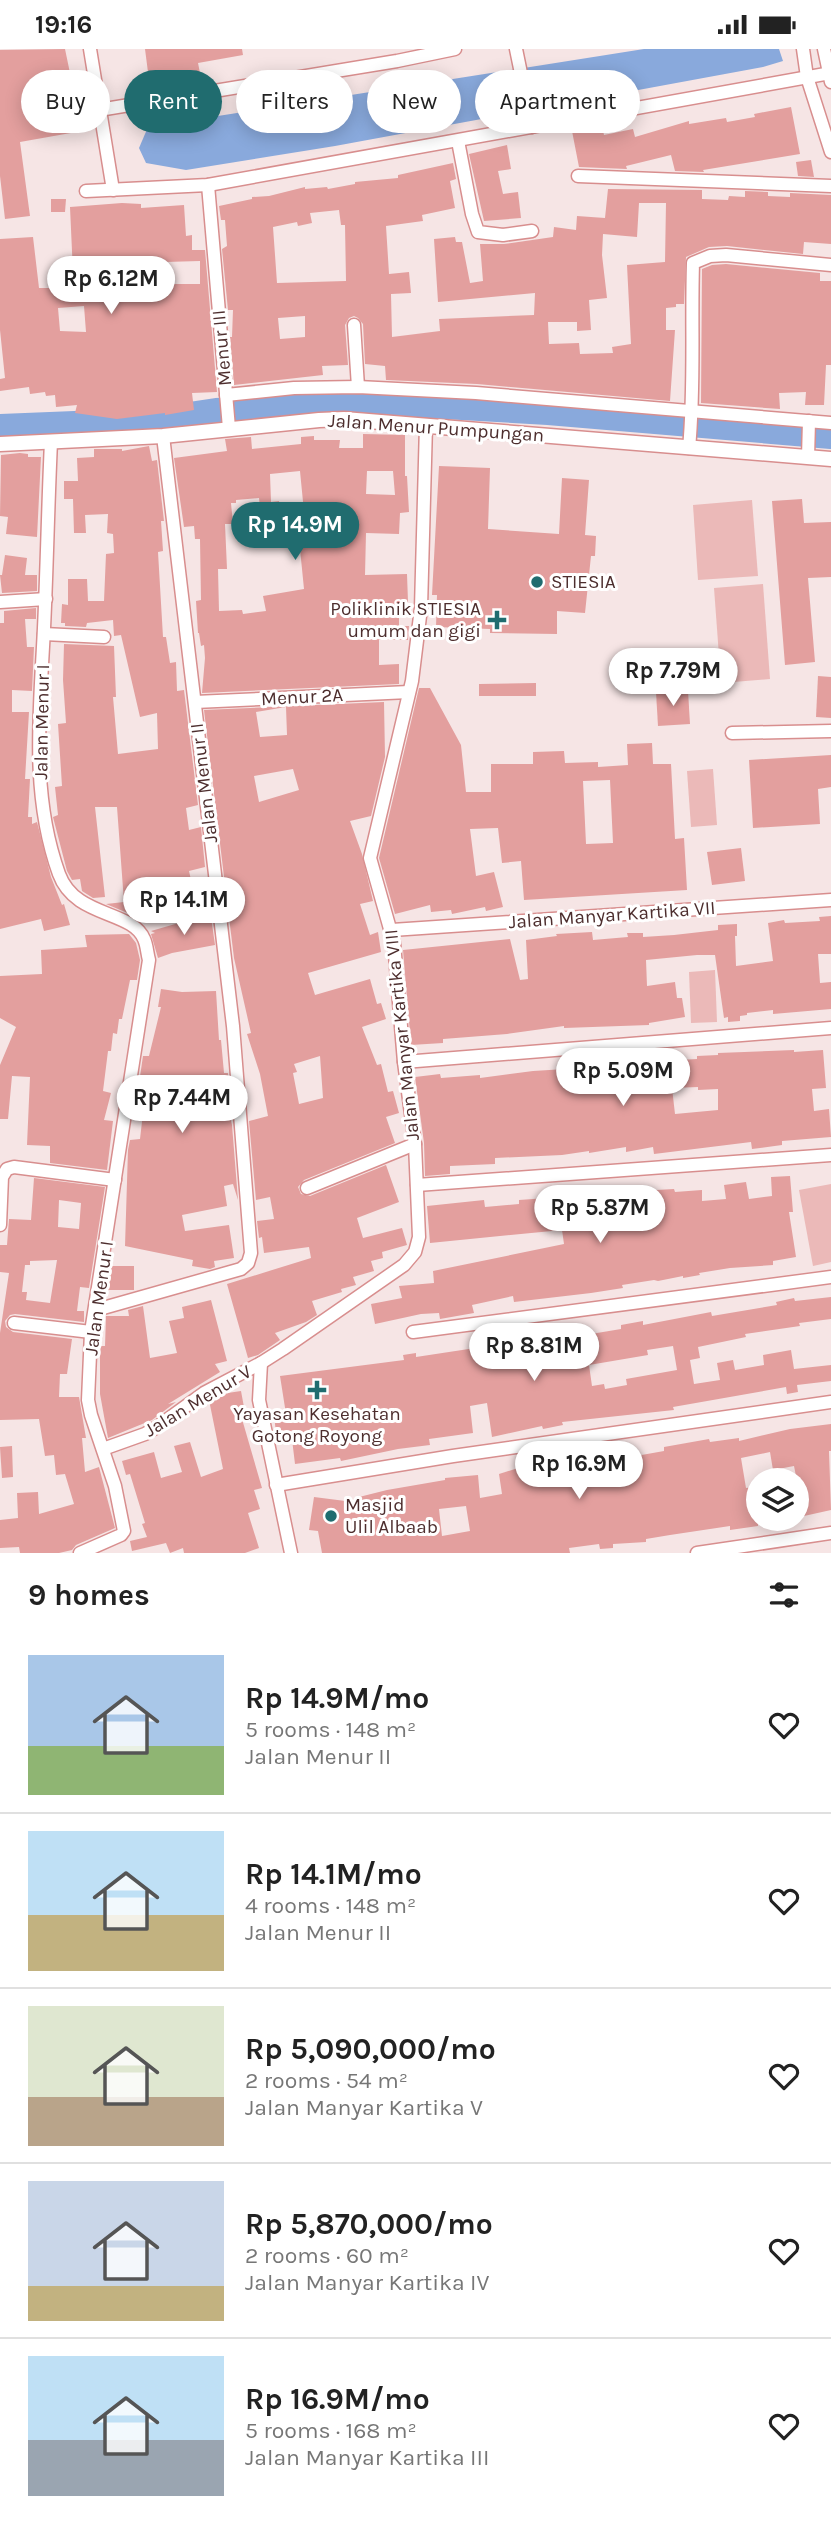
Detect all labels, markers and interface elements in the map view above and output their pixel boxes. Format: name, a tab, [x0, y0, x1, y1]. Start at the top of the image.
text: 19:16	[35, 9, 92, 40]
chip: Buy	[21, 70, 110, 133]
chip: Rent	[124, 70, 222, 133]
chip: Filters	[236, 70, 353, 133]
chip: New	[367, 70, 461, 133]
chip: Apartment	[475, 70, 640, 133]
pin: Rp 6.12M	[39, 257, 183, 316]
text: Rp 6.12M	[63, 265, 159, 292]
street label: Menur III	[208, 309, 236, 387]
street label: Jalan Menur Pumpungan	[327, 409, 545, 447]
pin: Rp 14.9M	[223, 503, 367, 562]
text: Rp 14.9M	[247, 511, 343, 538]
place label: STIESIA	[551, 571, 616, 593]
marker: STIESIA	[529, 574, 545, 590]
place label: Poliklinik STIESIA umum dan gigi	[330, 598, 481, 642]
marker: Poliklinik STIESIA umum dan gigi	[487, 610, 507, 630]
pin: Rp 7.79M	[601, 649, 745, 708]
text: Rp 7.79M	[625, 657, 721, 684]
street label: Jalan Menur I	[30, 664, 54, 780]
street label: Menur 2A	[260, 684, 344, 710]
street label: Jalan Menur II	[186, 722, 222, 844]
pin: Rp 14.1M	[112, 877, 256, 937]
text: Rp 14.1M	[139, 886, 229, 913]
street label: Jalan Manyar Kartika VII	[508, 897, 716, 933]
street label: Jalan Manyar Kartika VIII	[380, 928, 424, 1142]
pin: Rp 5.09M	[551, 1049, 695, 1108]
text: Rp 5.09M	[572, 1057, 674, 1084]
pin: Rp 7.44M	[110, 1075, 254, 1135]
text: Rp 7.44M	[133, 1084, 231, 1111]
pin: Rp 5.87M	[528, 1185, 672, 1245]
text: Rp 5.87M	[550, 1194, 650, 1221]
street label: Jalan Menur I	[80, 1239, 118, 1357]
pin: Rp 8.81M	[462, 1323, 606, 1383]
text: Rp 8.81M	[485, 1332, 583, 1359]
street label: Jalan Menur V	[141, 1360, 256, 1442]
marker: Yayasan Kesehatan Gotong Royong	[307, 1380, 327, 1400]
place label: Yayasan Kesehatan Gotong Royong	[233, 1403, 401, 1447]
pin: Rp 16.9M	[507, 1441, 651, 1501]
text: Rp 16.9M	[531, 1450, 627, 1477]
map controls	[746, 1468, 809, 1531]
button: layers	[746, 1468, 809, 1531]
place label: Masjid Ulil Albaab	[345, 1494, 438, 1538]
marker: Masjid Ulil Albaab	[323, 1508, 339, 1524]
icon: filters	[765, 1576, 803, 1614]
text: 9 homes	[28, 1577, 150, 1613]
text: Rp 14.9M/mo	[245, 1680, 429, 1716]
icon: home	[84, 1683, 168, 1767]
icon: heart	[765, 1706, 803, 1744]
text: 5 rooms · 148 m²	[245, 1716, 416, 1743]
text: Jalan Menur II	[245, 1743, 391, 1770]
text: Rp 14.1M/mo	[245, 1856, 422, 1892]
icon: home	[84, 1859, 168, 1943]
icon: heart	[765, 1882, 803, 1920]
text: 4 rooms · 148 m²	[245, 1892, 416, 1919]
text: Jalan Menur II	[245, 1919, 391, 1946]
text: Rp 5,090,000/mo	[245, 2031, 496, 2067]
icon: home	[84, 2034, 168, 2118]
icon: heart	[765, 2057, 803, 2095]
text: 2 rooms · 54 m²	[245, 2067, 408, 2094]
text: Jalan Manyar Kartika V	[245, 2094, 483, 2121]
text: Rp 5,870,000/mo	[245, 2206, 493, 2242]
icon: home	[84, 2209, 168, 2293]
icon: heart	[765, 2232, 803, 2270]
text: 2 rooms · 60 m²	[245, 2242, 409, 2269]
text: Jalan Manyar Kartika IV	[245, 2269, 489, 2296]
text: Rp 16.9M/mo	[245, 2381, 430, 2417]
icon: home	[84, 2384, 168, 2468]
icon: heart	[765, 2407, 803, 2445]
text: 5 rooms · 168 m²	[245, 2417, 417, 2444]
text: Jalan Manyar Kartika III	[245, 2444, 489, 2471]

